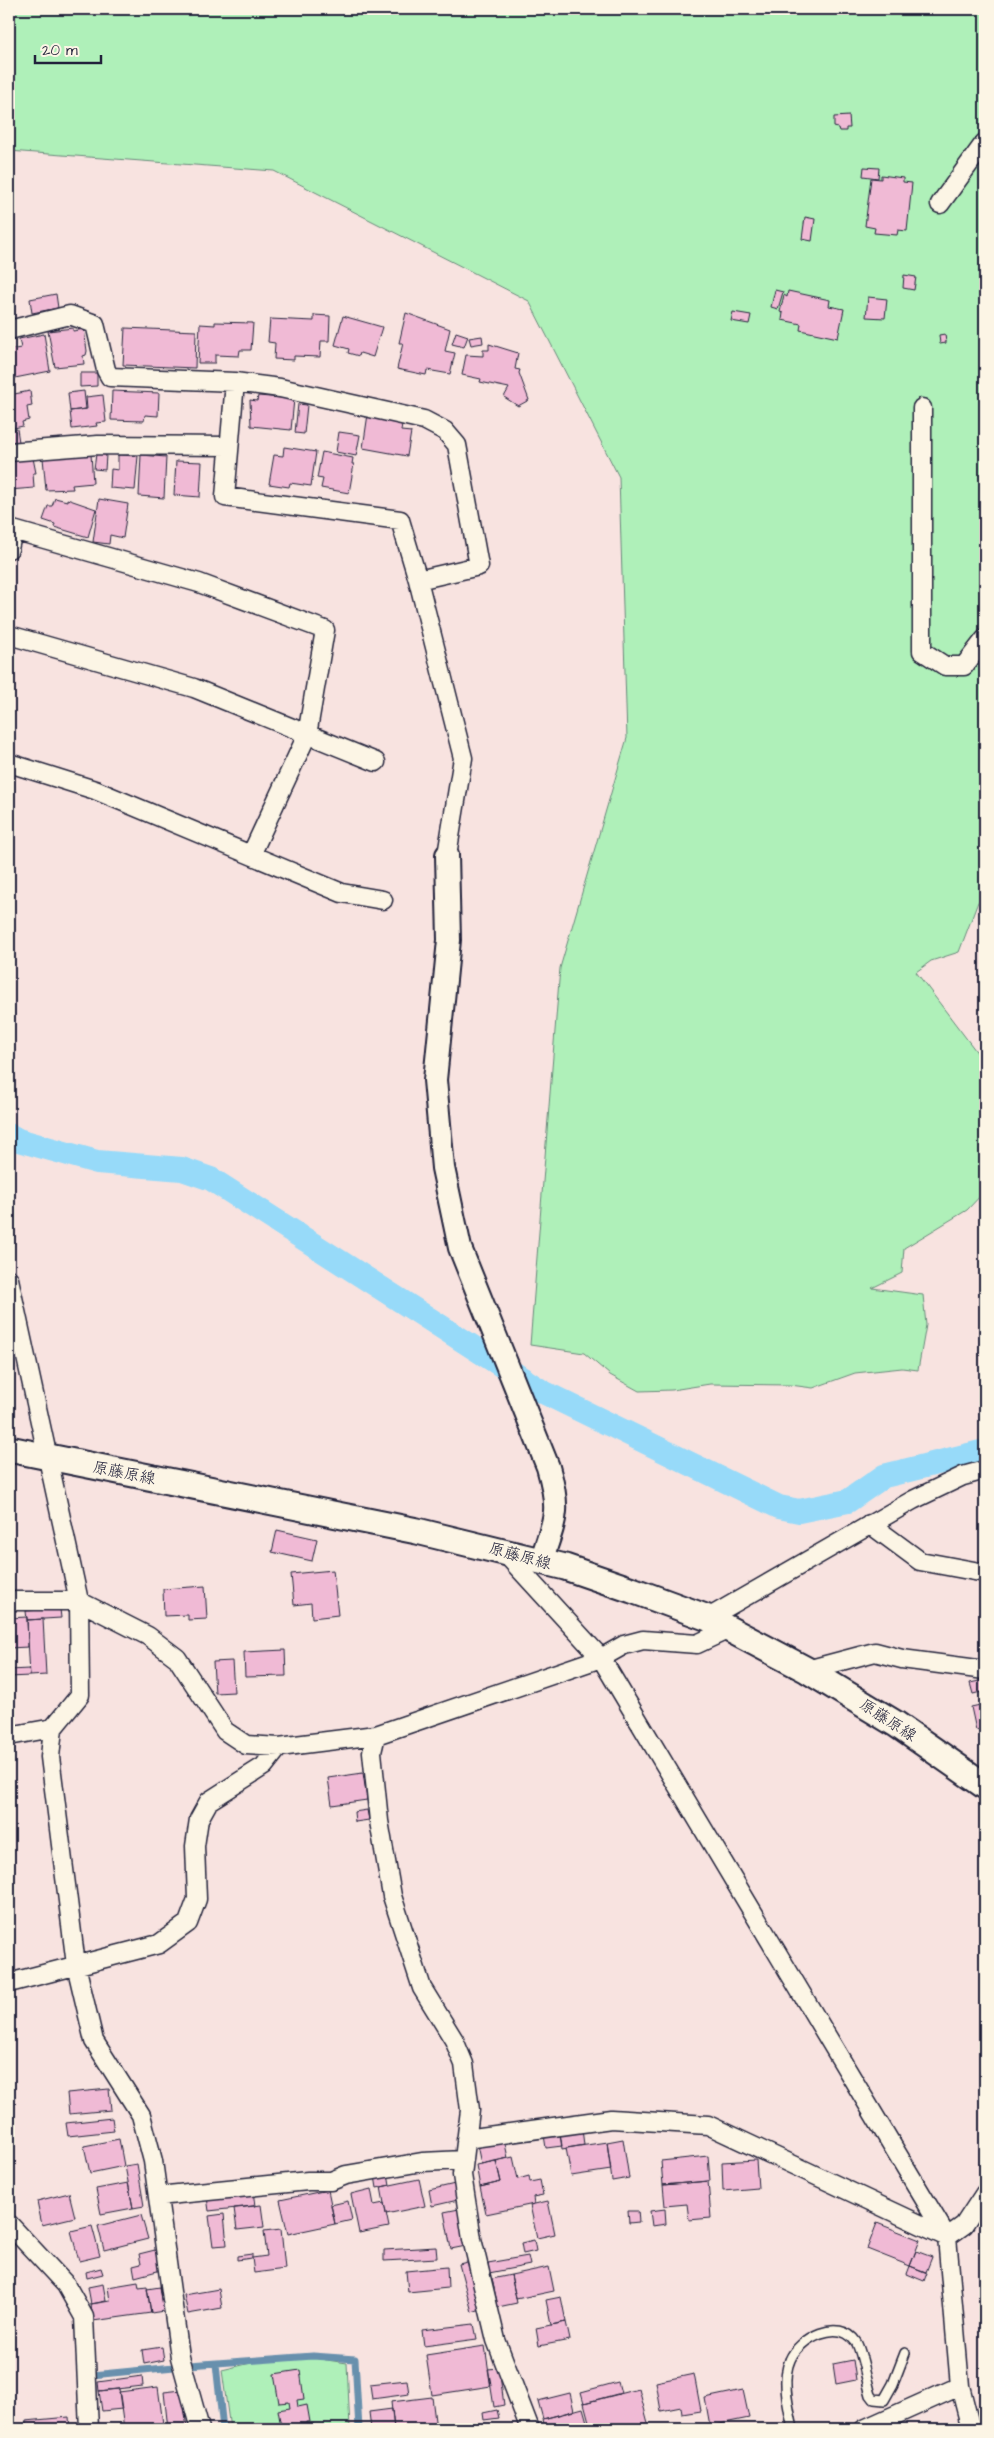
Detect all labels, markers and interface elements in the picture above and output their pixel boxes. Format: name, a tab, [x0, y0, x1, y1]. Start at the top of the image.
scale bar	[35, 32, 101, 64]
text: 20 m	[42, 40, 78, 61]
street label: 原藤原線	[90, 1456, 158, 1490]
street label: 原藤原線	[486, 1537, 554, 1575]
street label: 原藤原線	[855, 1693, 921, 1747]

